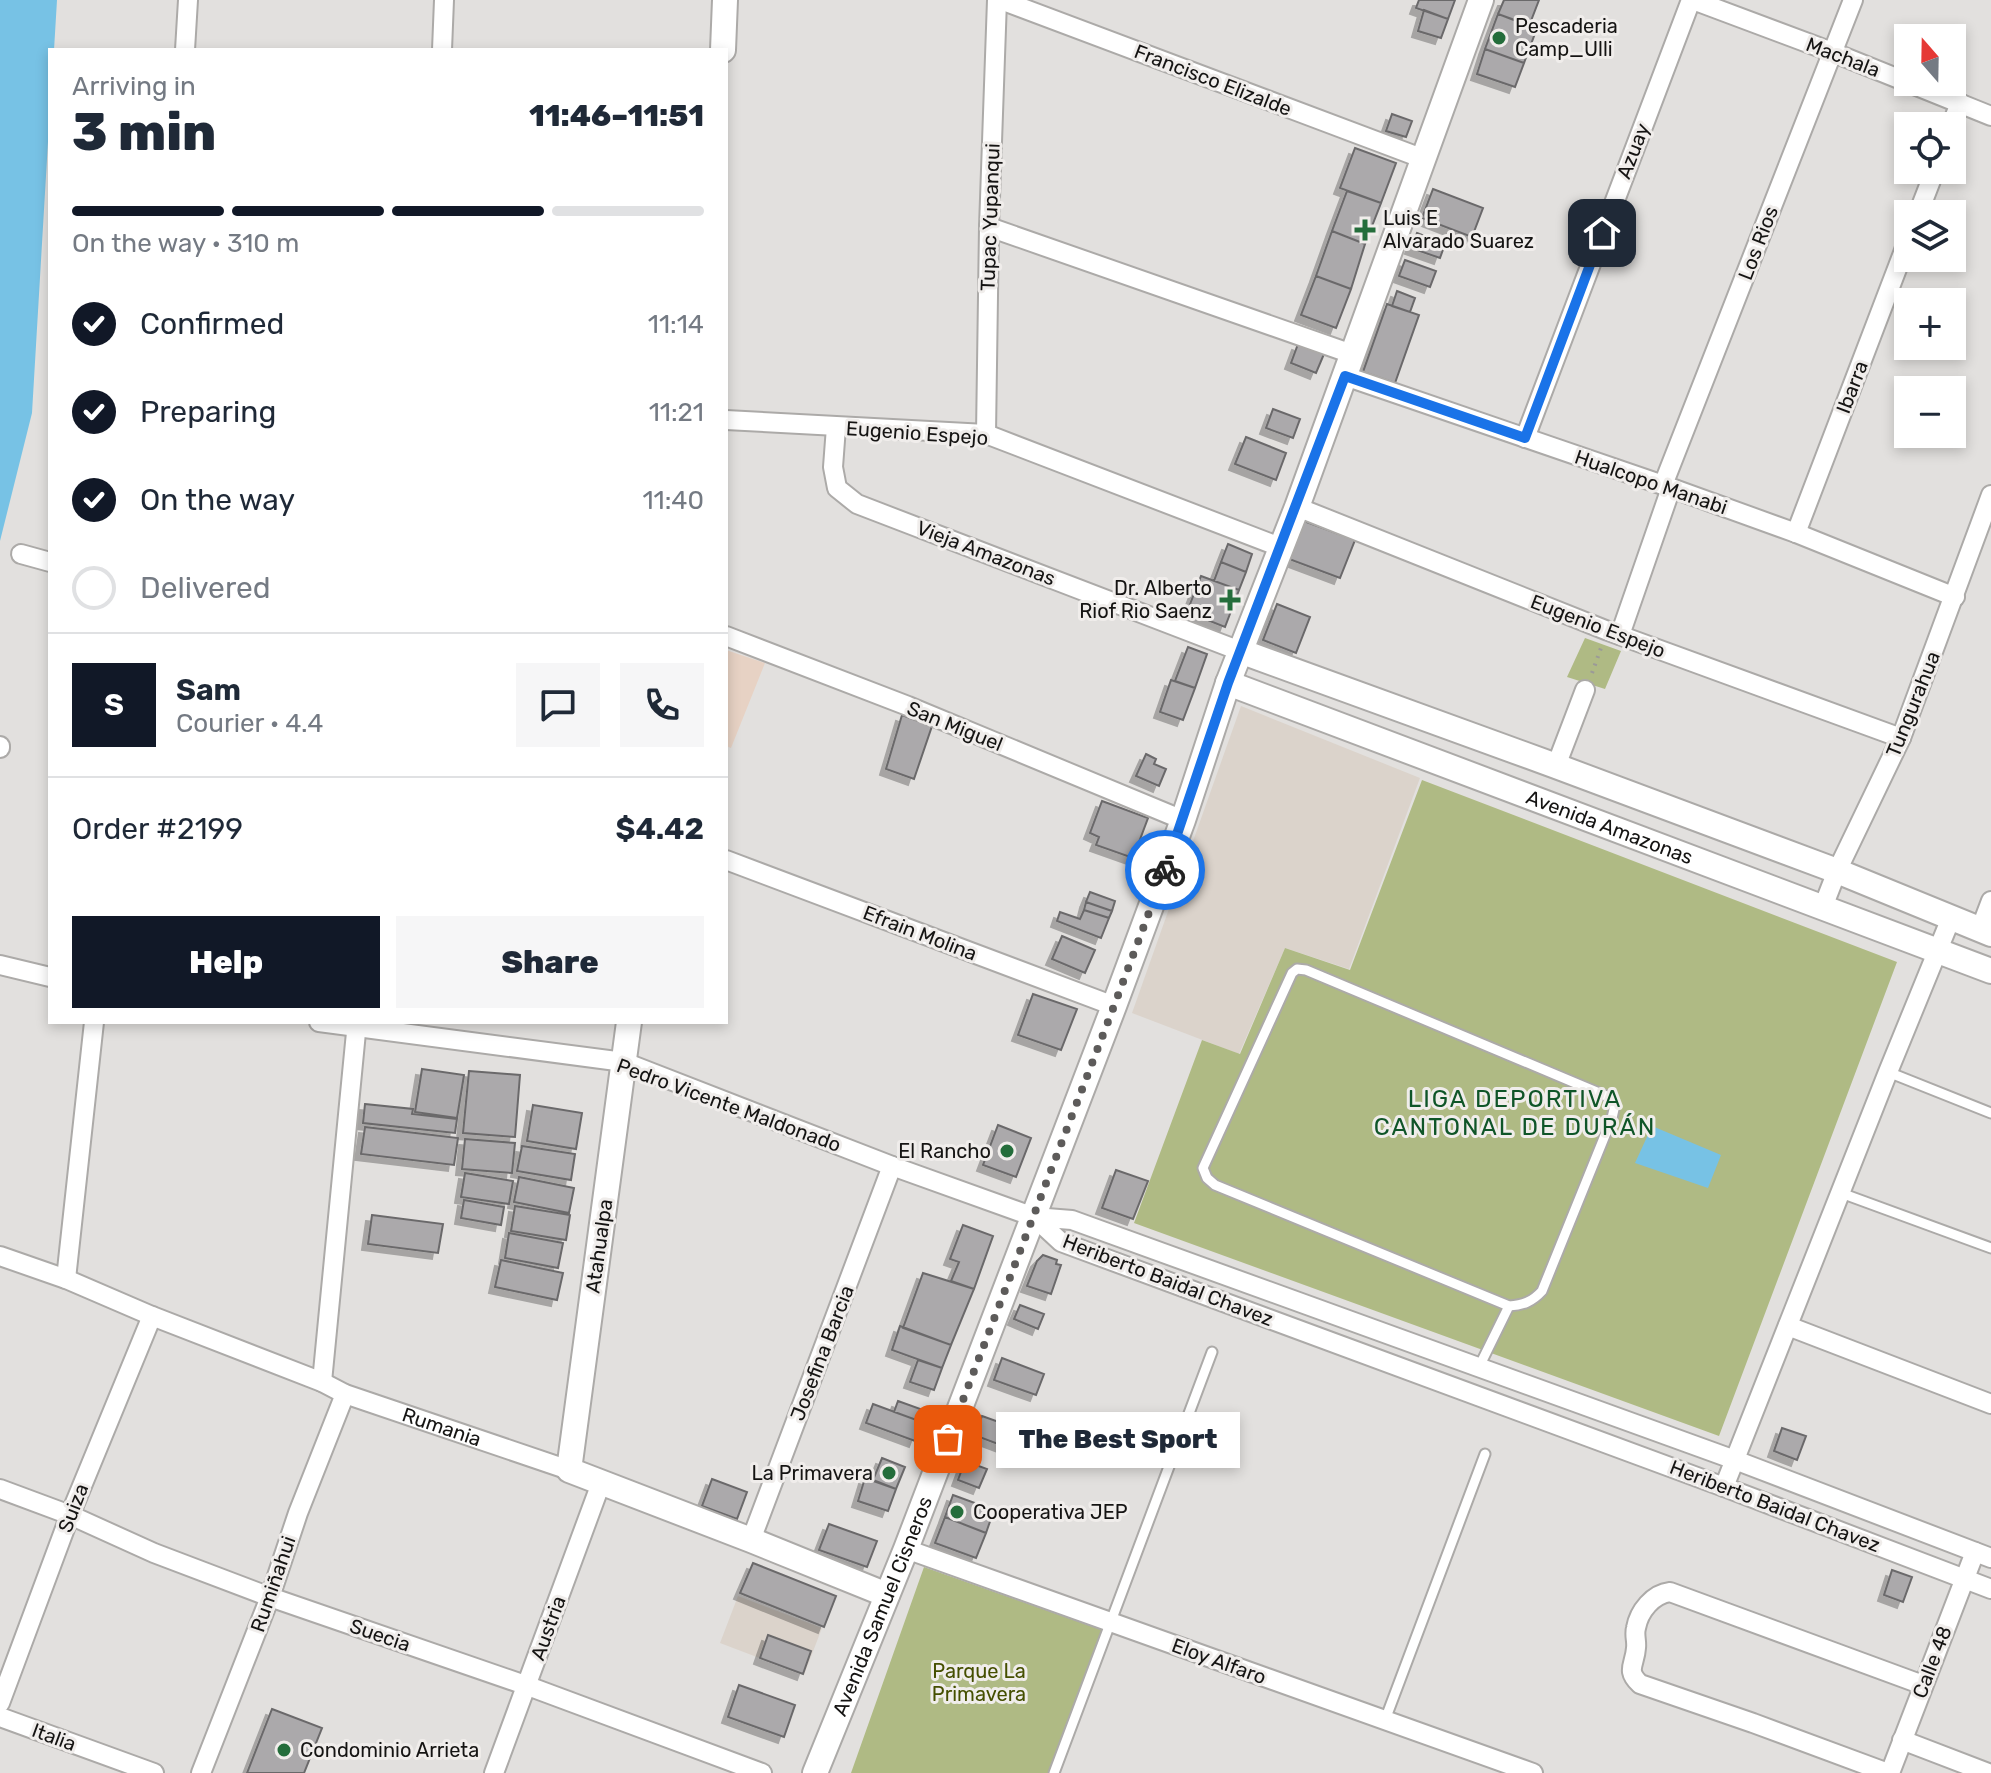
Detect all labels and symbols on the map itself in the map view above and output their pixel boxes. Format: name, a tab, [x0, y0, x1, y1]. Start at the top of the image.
place label: Pescaderia Camp_Ulli	[1515, 14, 1618, 61]
north arrow	[1894, 24, 1966, 96]
marker: Pescaderia Camp_Ulli	[1490, 29, 1508, 47]
street label: Machala	[1803, 32, 1883, 82]
street label: Francisco Elizalde	[1131, 39, 1295, 121]
street label: Azuay	[1611, 120, 1655, 182]
street label: Tupac Yupanqui	[975, 143, 1005, 291]
pin	[1568, 199, 1636, 267]
street label: Los Rios	[1733, 203, 1783, 283]
place label: Luis E Alvarado Suarez	[1383, 206, 1534, 253]
marker: Luis E Alvarado Suarez	[1354, 219, 1376, 241]
street label: Ibarra	[1831, 357, 1873, 417]
street label: Eugenio Espejo	[845, 416, 989, 450]
street label: Hualcopo Manabi	[1572, 445, 1730, 519]
street label: Vieja Amazonas	[913, 516, 1059, 590]
place label: Dr. Alberto Riof Rio Saenz	[1079, 576, 1212, 623]
marker: Dr. Alberto Riof Rio Saenz	[1219, 589, 1241, 611]
street label: Eugenio Espejo	[1527, 589, 1669, 663]
street label: Tungurahua	[1881, 648, 1945, 760]
street label: San Miguel	[904, 696, 1006, 756]
street label: Avenida Amazonas	[1523, 785, 1696, 869]
courier	[1125, 830, 1205, 910]
street label: Efrain Molina	[860, 900, 980, 966]
street label: Pedro Vicente Maldonado	[614, 1053, 844, 1157]
district label: LIGA DEPORTIVA CANTONAL DE DURÁN	[1374, 1085, 1656, 1141]
place label: El Rancho	[898, 1139, 991, 1163]
marker: El Rancho	[998, 1142, 1016, 1160]
street label: Atahualpa	[581, 1197, 617, 1295]
street label: Heriberto Baidal Chavez	[1060, 1229, 1276, 1331]
street label: Josefina Barcia	[785, 1282, 859, 1424]
street label: Rumania	[399, 1402, 484, 1451]
pin	[914, 1405, 982, 1473]
callout: The Best Sport	[996, 1411, 1240, 1467]
street label: Heriberto Baidal Chavez	[1667, 1455, 1883, 1557]
place label: La Primavera	[752, 1461, 873, 1485]
marker: La Primavera	[880, 1464, 898, 1482]
street label: Suiza	[53, 1480, 93, 1536]
street label: Avenida Samuel Cisneros	[827, 1493, 937, 1719]
place label: Cooperativa JEP	[973, 1500, 1128, 1524]
marker: Cooperativa JEP	[948, 1503, 966, 1521]
street label: Rumiñahui	[245, 1533, 301, 1635]
street label: Austria	[525, 1593, 571, 1663]
street label: Suecia	[346, 1613, 414, 1657]
street label: Calle 48	[1907, 1623, 1957, 1701]
street label: Eloy Alfaro	[1169, 1633, 1269, 1689]
park label: Parque La Primavera	[932, 1659, 1026, 1706]
street label: Italia	[29, 1718, 79, 1756]
place label: Condominio Arrieta	[300, 1738, 479, 1762]
marker: Condominio Arrieta	[275, 1741, 293, 1759]

